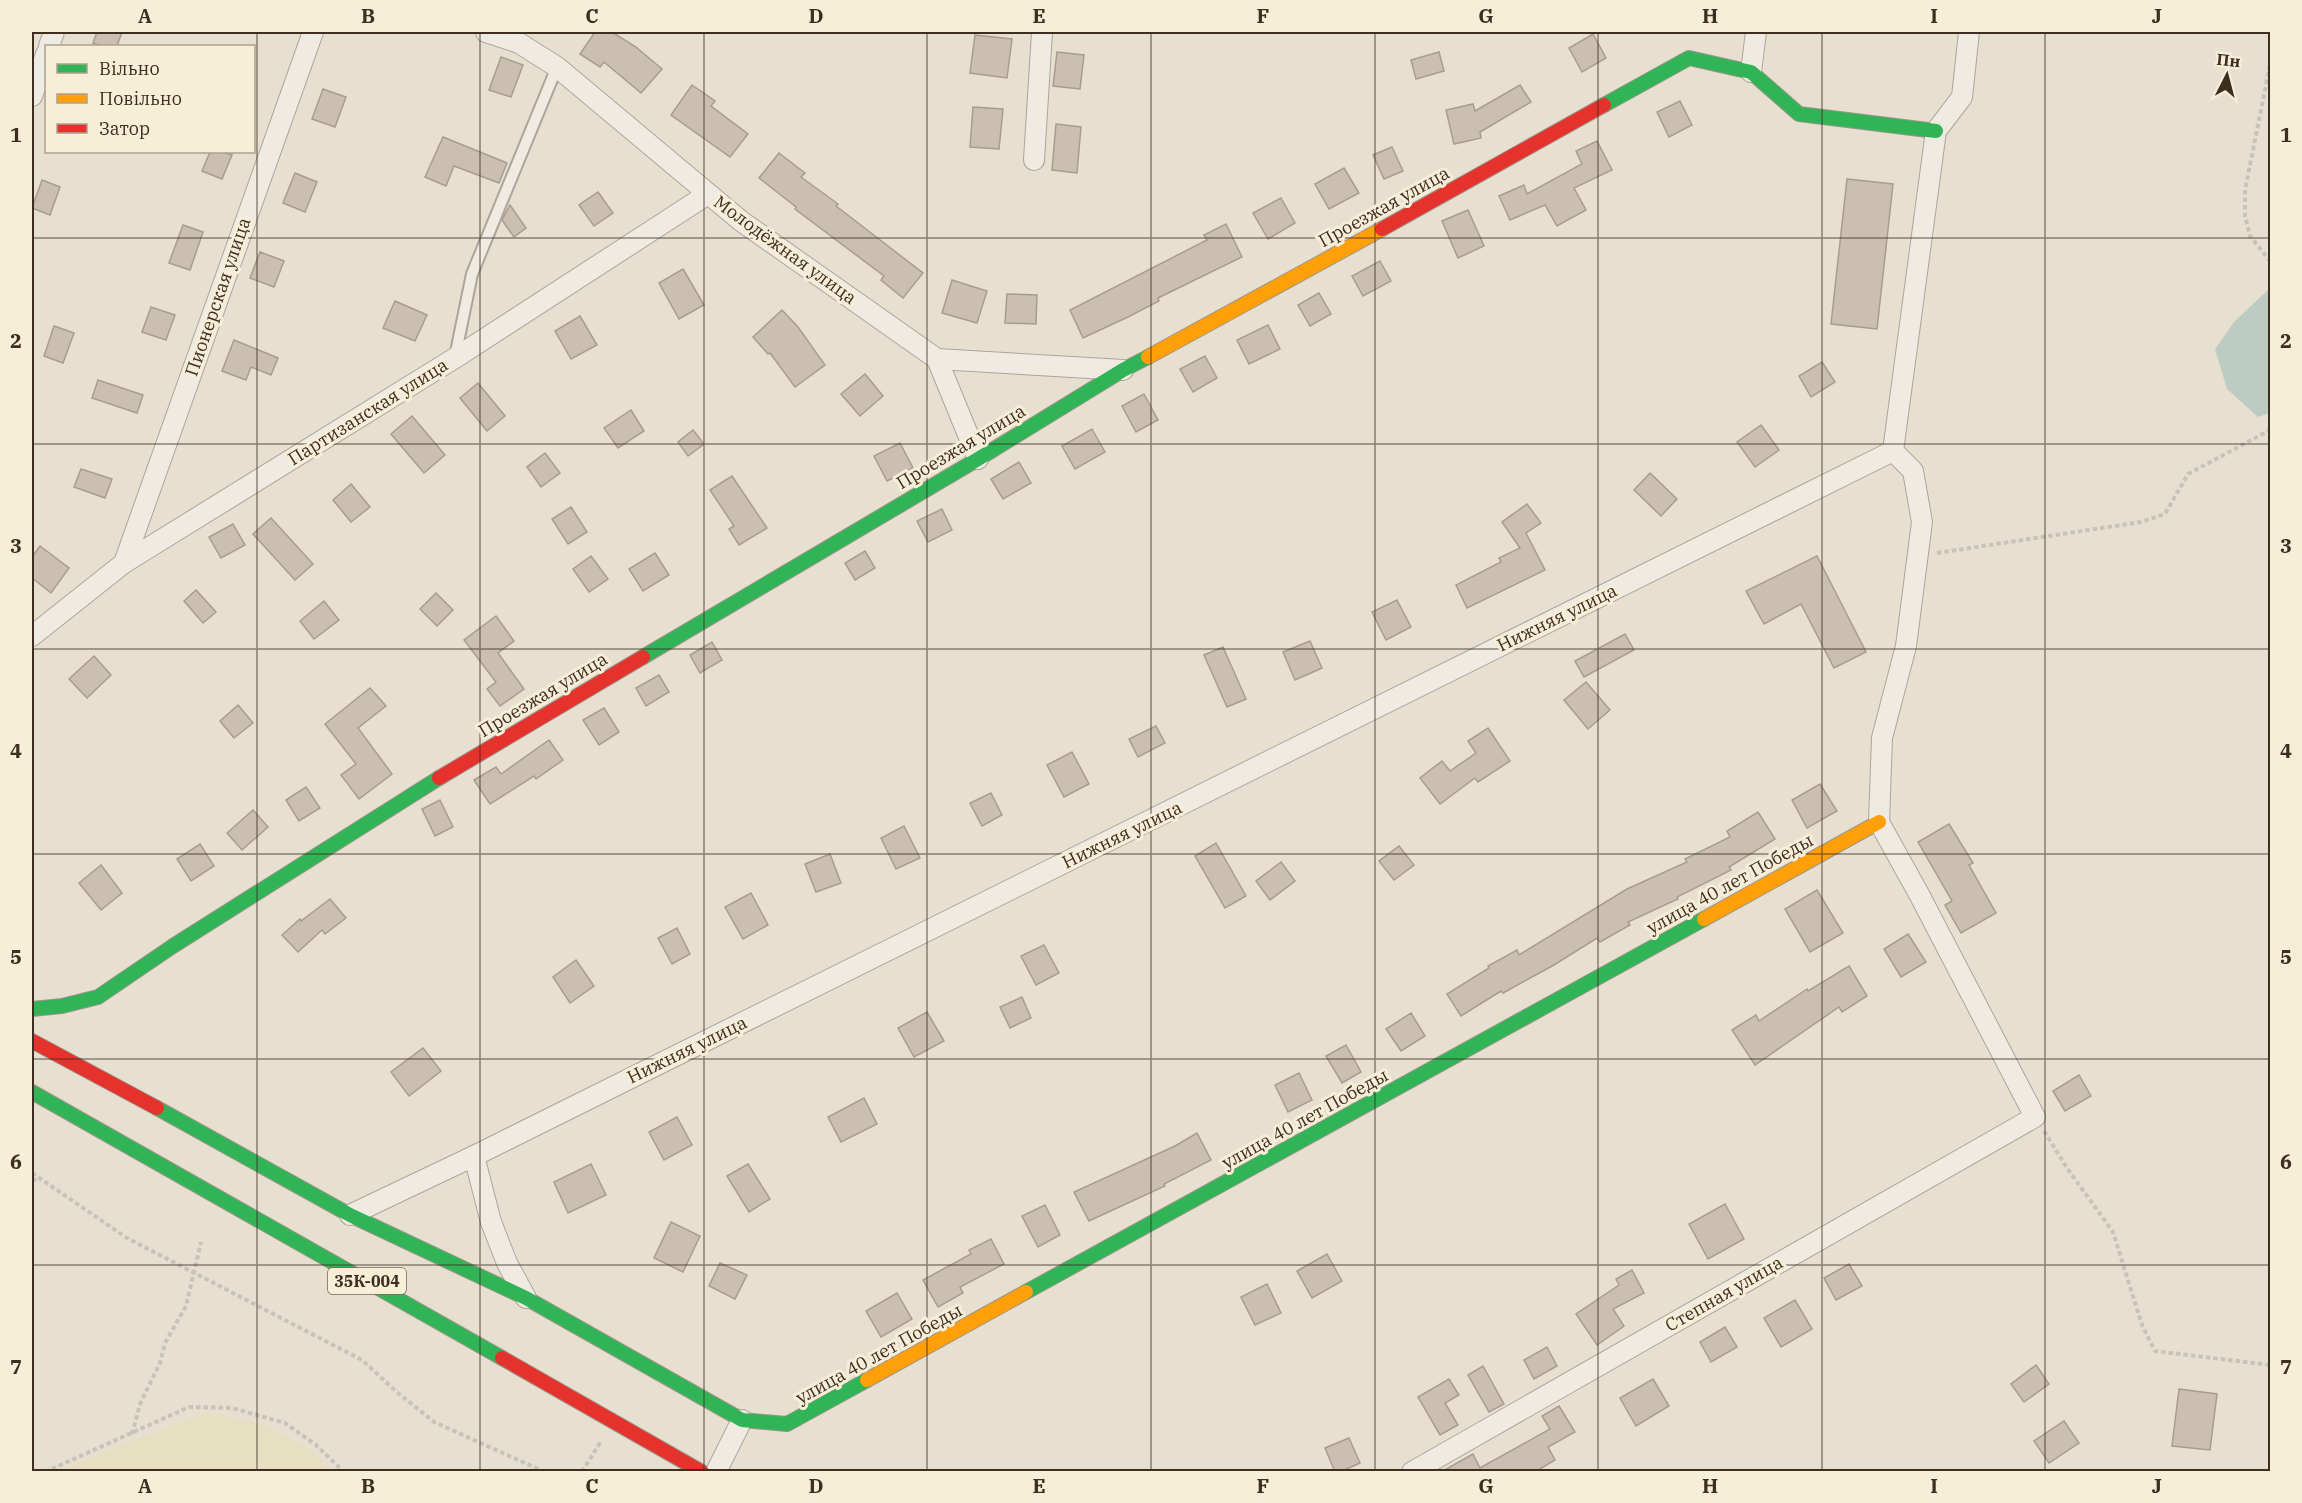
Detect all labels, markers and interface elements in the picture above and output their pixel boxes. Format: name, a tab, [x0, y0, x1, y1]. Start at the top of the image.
text: A	[138, 2, 152, 29]
text: B	[361, 2, 375, 29]
text: C	[585, 2, 599, 29]
text: D	[808, 2, 824, 29]
text: E	[1032, 2, 1046, 29]
text: F	[1257, 2, 1269, 29]
text: G	[1478, 2, 1494, 29]
text: H	[1702, 2, 1718, 29]
text: I	[1930, 2, 1938, 29]
text: J	[2152, 2, 2162, 29]
legend	[45, 45, 255, 153]
north arrow	[2197, 45, 2257, 105]
text: Пн	[2216, 49, 2242, 71]
text: Вільно	[99, 57, 160, 80]
text: Повільно	[99, 87, 182, 110]
text: Затор	[99, 117, 150, 140]
text: 1	[10, 121, 22, 148]
text: 1	[2280, 121, 2292, 148]
street label: Проезжая улица	[1314, 161, 1453, 252]
street label: Молодёжная улица	[709, 190, 861, 309]
street label: Пионерская улица	[180, 214, 256, 379]
text: 2	[10, 327, 22, 354]
text: 2	[2280, 327, 2292, 354]
street label: Партизанская улица	[283, 353, 452, 470]
street label: Проезжая улица	[892, 399, 1030, 494]
text: 3	[10, 532, 22, 559]
text: 3	[2280, 532, 2292, 559]
street label: Нижняя улица	[1493, 579, 1621, 657]
street label: Проезжая улица	[474, 647, 612, 742]
text: 4	[10, 737, 22, 764]
text: 4	[2280, 737, 2292, 764]
street label: Нижняя улица	[1058, 796, 1186, 874]
street label: улица 40 лет Победы	[1643, 828, 1817, 939]
text: 5	[10, 943, 22, 970]
text: 5	[2280, 943, 2292, 970]
street label: Нижняя улица	[623, 1011, 751, 1089]
street label: улица 40 лет Победы	[1218, 1063, 1392, 1174]
text: 6	[10, 1148, 22, 1175]
text: 6	[2280, 1148, 2292, 1175]
street label: Степная улица	[1661, 1250, 1787, 1337]
road number: 35К-004	[328, 1268, 406, 1294]
street label: улица 40 лет Победы	[792, 1298, 966, 1409]
text: 7	[10, 1353, 22, 1380]
text: 7	[2280, 1353, 2292, 1380]
text: A	[138, 1472, 152, 1499]
text: B	[361, 1472, 375, 1499]
text: C	[585, 1472, 599, 1499]
text: D	[808, 1472, 824, 1499]
text: E	[1032, 1472, 1046, 1499]
text: F	[1257, 1472, 1269, 1499]
text: G	[1478, 1472, 1494, 1499]
text: H	[1702, 1472, 1718, 1499]
text: I	[1930, 1472, 1938, 1499]
text: J	[2152, 1472, 2162, 1499]

